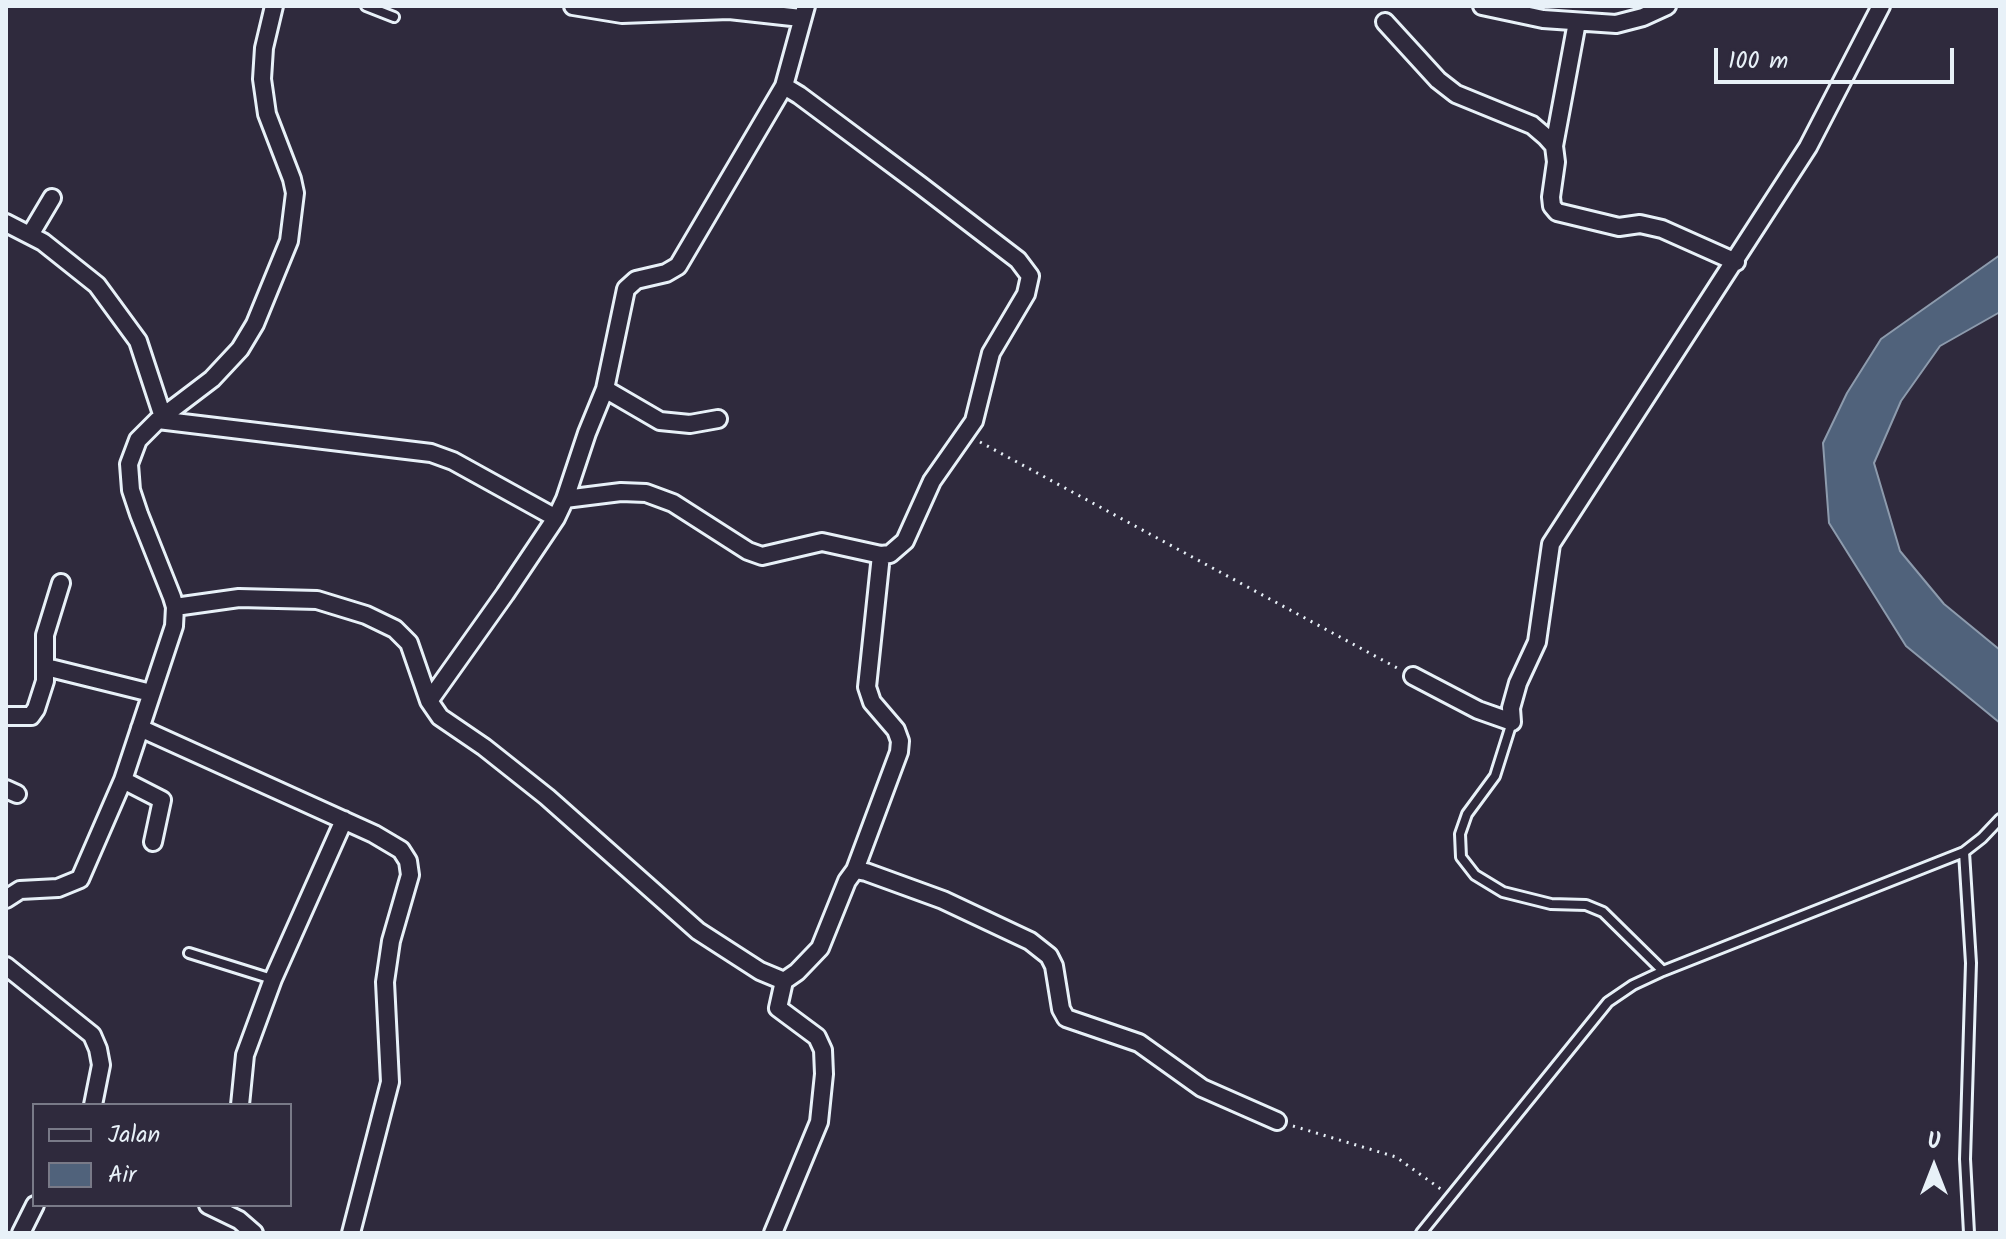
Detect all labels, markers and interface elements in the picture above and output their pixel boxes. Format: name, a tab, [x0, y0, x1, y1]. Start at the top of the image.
scale bar	[1718, 32, 1958, 82]
text: 100 m	[1728, 42, 1788, 81]
legend	[32, 1103, 292, 1207]
text: Jalan	[108, 1116, 160, 1155]
text: U	[1927, 1125, 1941, 1160]
north arrow	[1894, 1127, 1974, 1207]
text: Air	[108, 1156, 136, 1195]

